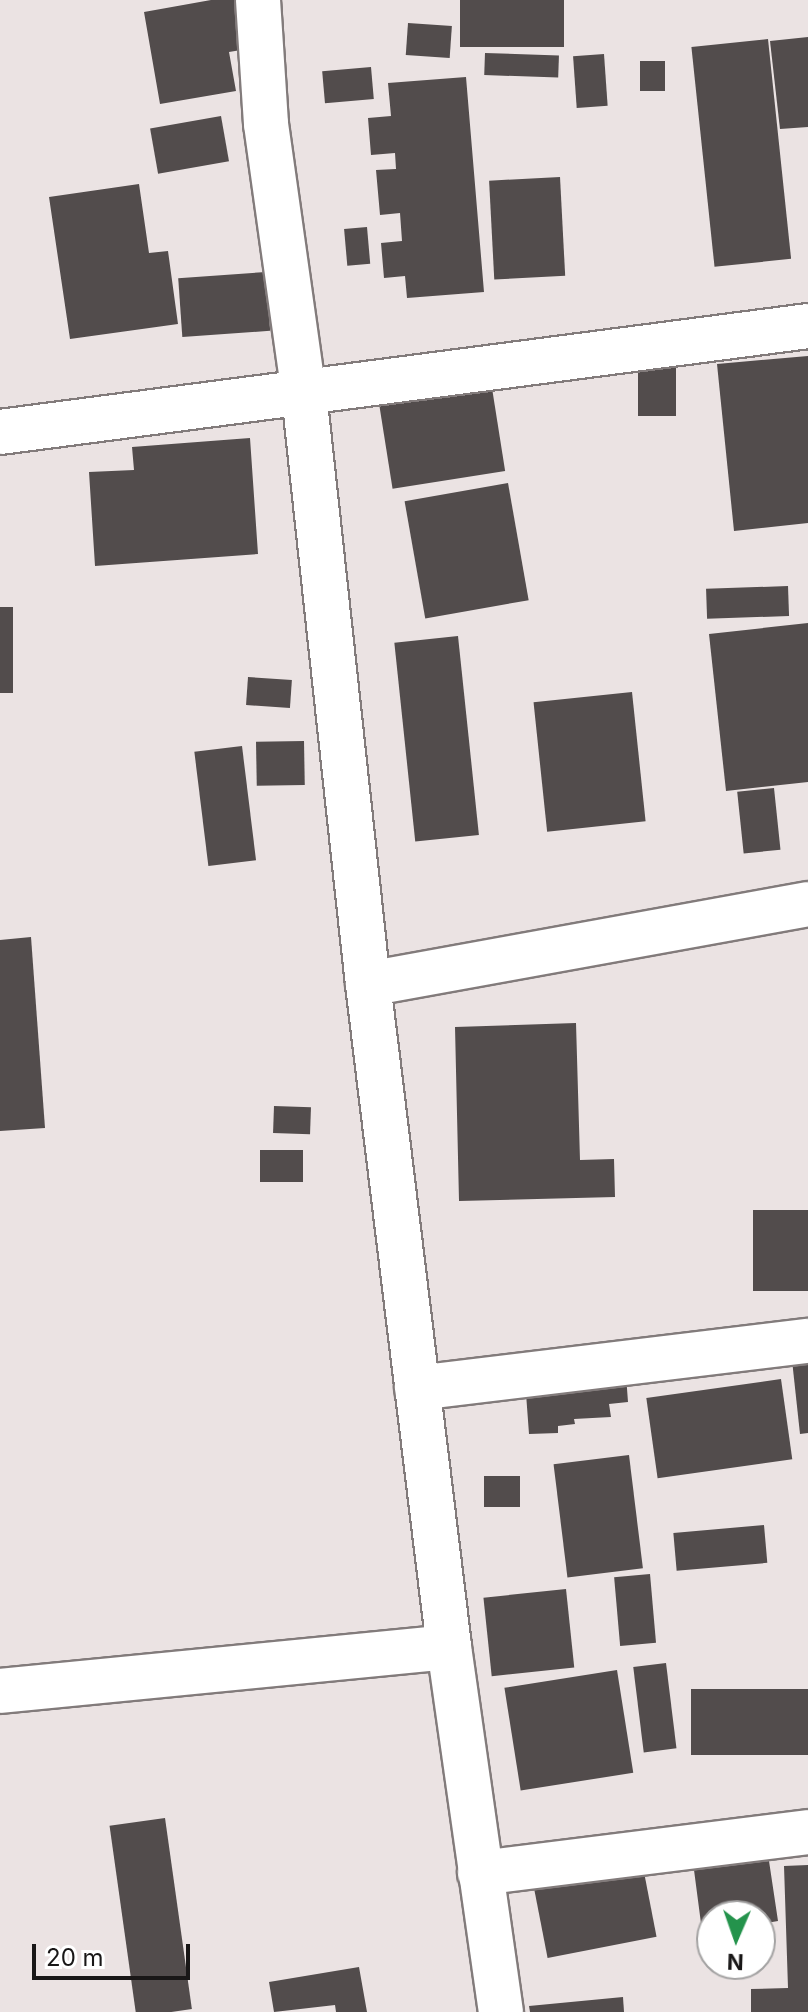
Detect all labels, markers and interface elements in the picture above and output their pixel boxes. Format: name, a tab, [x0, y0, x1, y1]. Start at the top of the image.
north arrow	[696, 1900, 776, 1980]
scale bar	[36, 1928, 194, 1978]
text: 20 m	[46, 1943, 104, 1972]
text: N	[726, 1949, 744, 1975]

